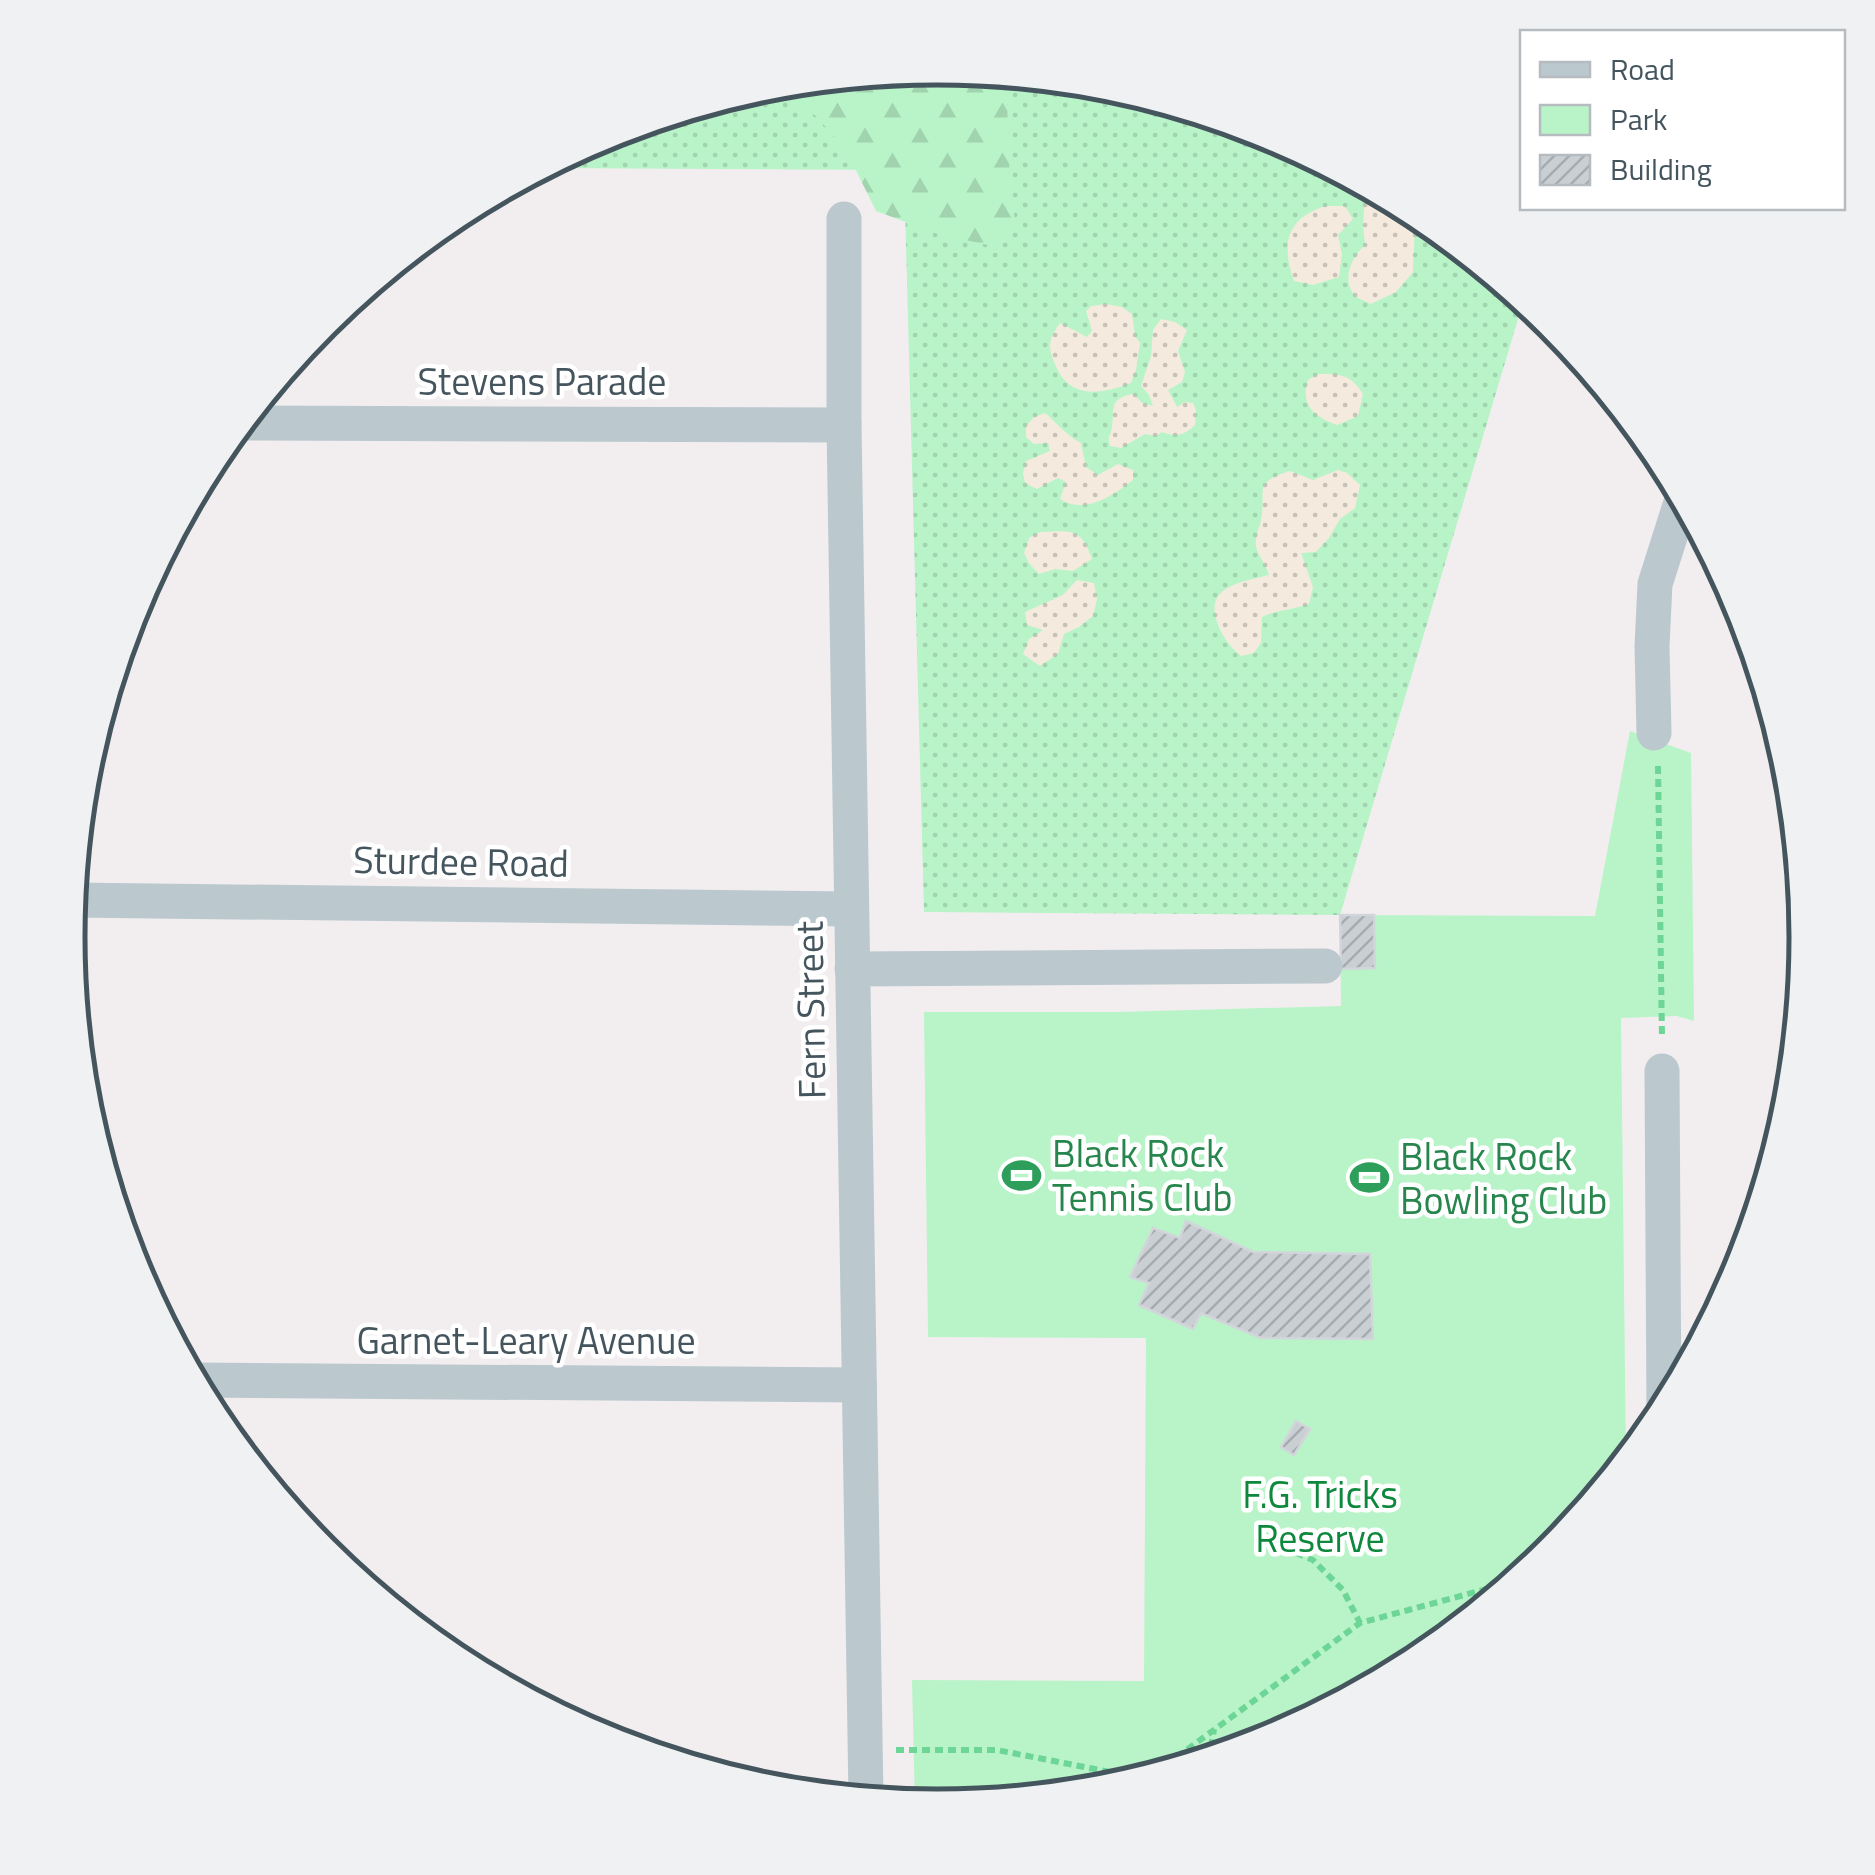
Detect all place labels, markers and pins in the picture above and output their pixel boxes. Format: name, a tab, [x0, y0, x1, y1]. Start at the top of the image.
place label: Black Rock Tennis Club	[1052, 1124, 1233, 1226]
place label: Black Rock Bowling Club	[1400, 1127, 1607, 1229]
sports icon: Black Rock Tennis Club	[1001, 1154, 1043, 1196]
sports icon: Black Rock Bowling Club	[1349, 1157, 1391, 1199]

